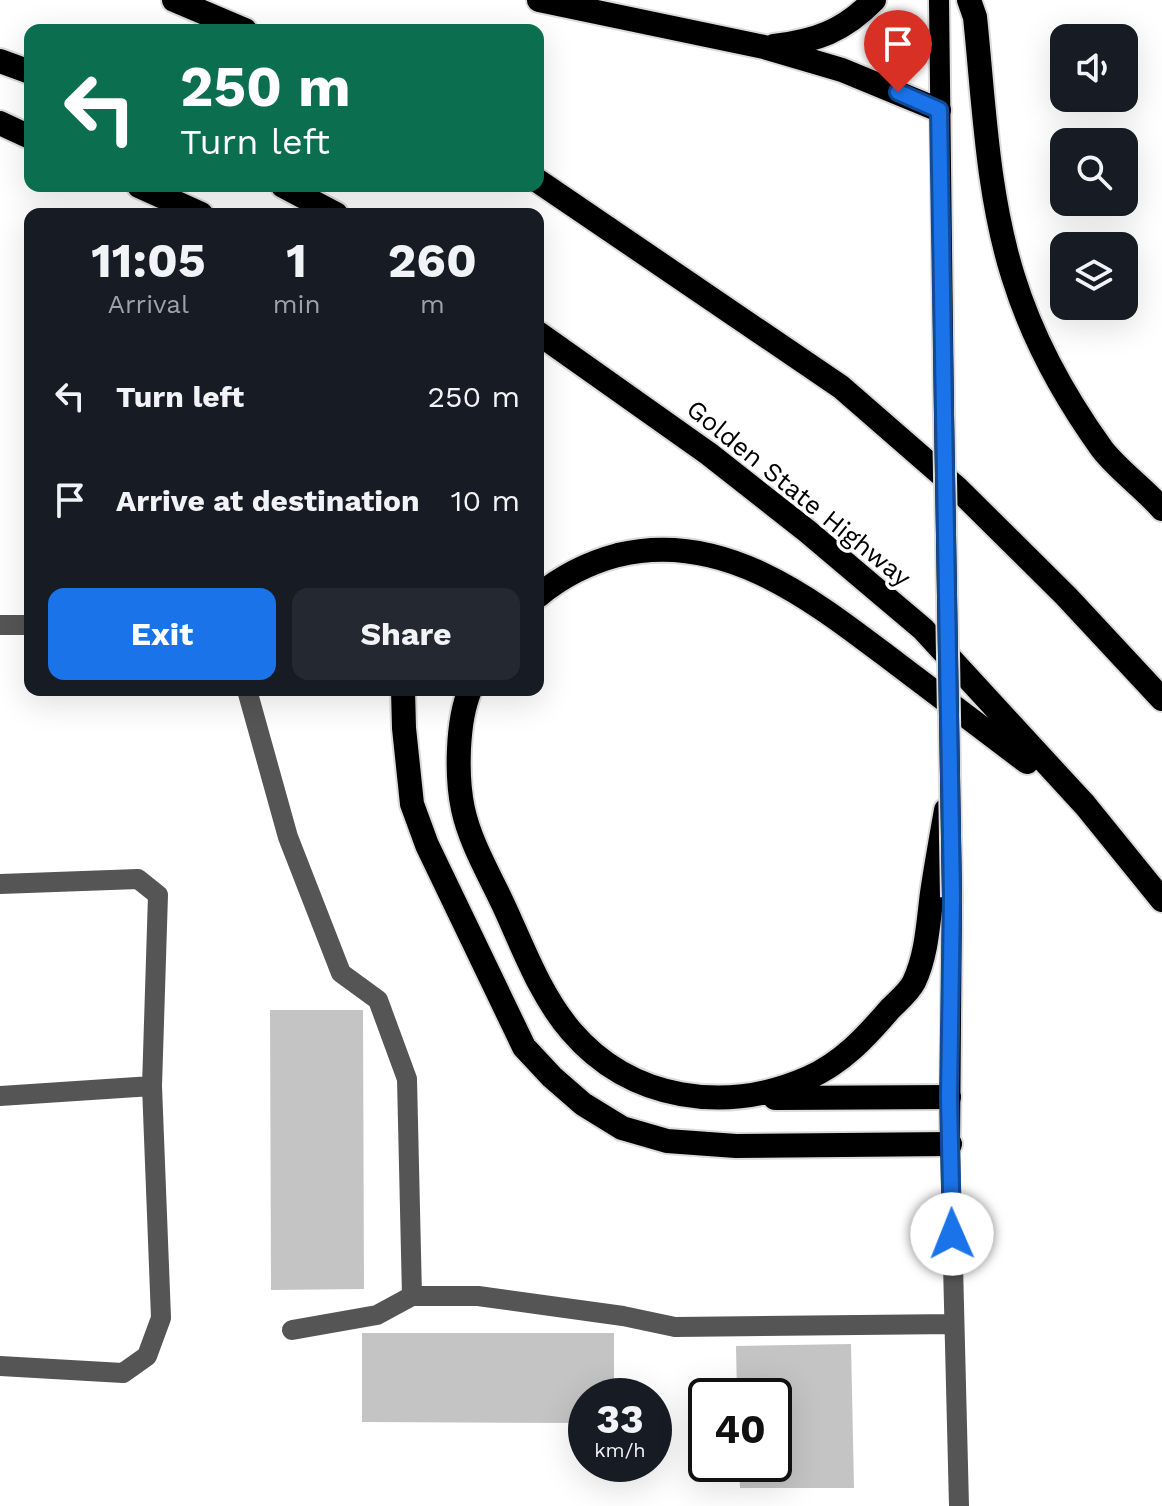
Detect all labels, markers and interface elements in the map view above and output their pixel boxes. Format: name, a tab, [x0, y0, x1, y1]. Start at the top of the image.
pin	[864, 10, 932, 92]
icon: arrive	[876, 22, 920, 66]
map controls	[1050, 24, 1138, 320]
button: sound	[1050, 24, 1138, 112]
text: 250 m	[180, 54, 351, 120]
icon: left	[48, 56, 152, 160]
text: Turn left	[180, 121, 330, 163]
button: search	[1050, 128, 1138, 216]
text: 11:05	[91, 232, 206, 289]
text: 1	[286, 232, 307, 289]
text: 260	[388, 232, 477, 289]
button: layers	[1050, 232, 1138, 320]
text: Arrival	[108, 289, 189, 319]
text: min	[273, 289, 321, 319]
text: m	[420, 289, 445, 319]
icon: left	[48, 374, 92, 418]
text: Turn left	[116, 379, 244, 414]
text: 250 m	[428, 379, 520, 414]
street label: Golden State Highway	[681, 393, 918, 593]
icon: arrive	[48, 478, 92, 522]
text: Arrive at destination	[116, 483, 420, 518]
text: 10 m	[451, 483, 520, 518]
button: Exit	[48, 588, 276, 680]
button: Share	[292, 588, 520, 680]
position arrow	[910, 1192, 994, 1276]
speed limit sign: 40	[688, 1378, 792, 1482]
text: 33	[596, 1396, 644, 1443]
text: km/h	[594, 1438, 646, 1462]

